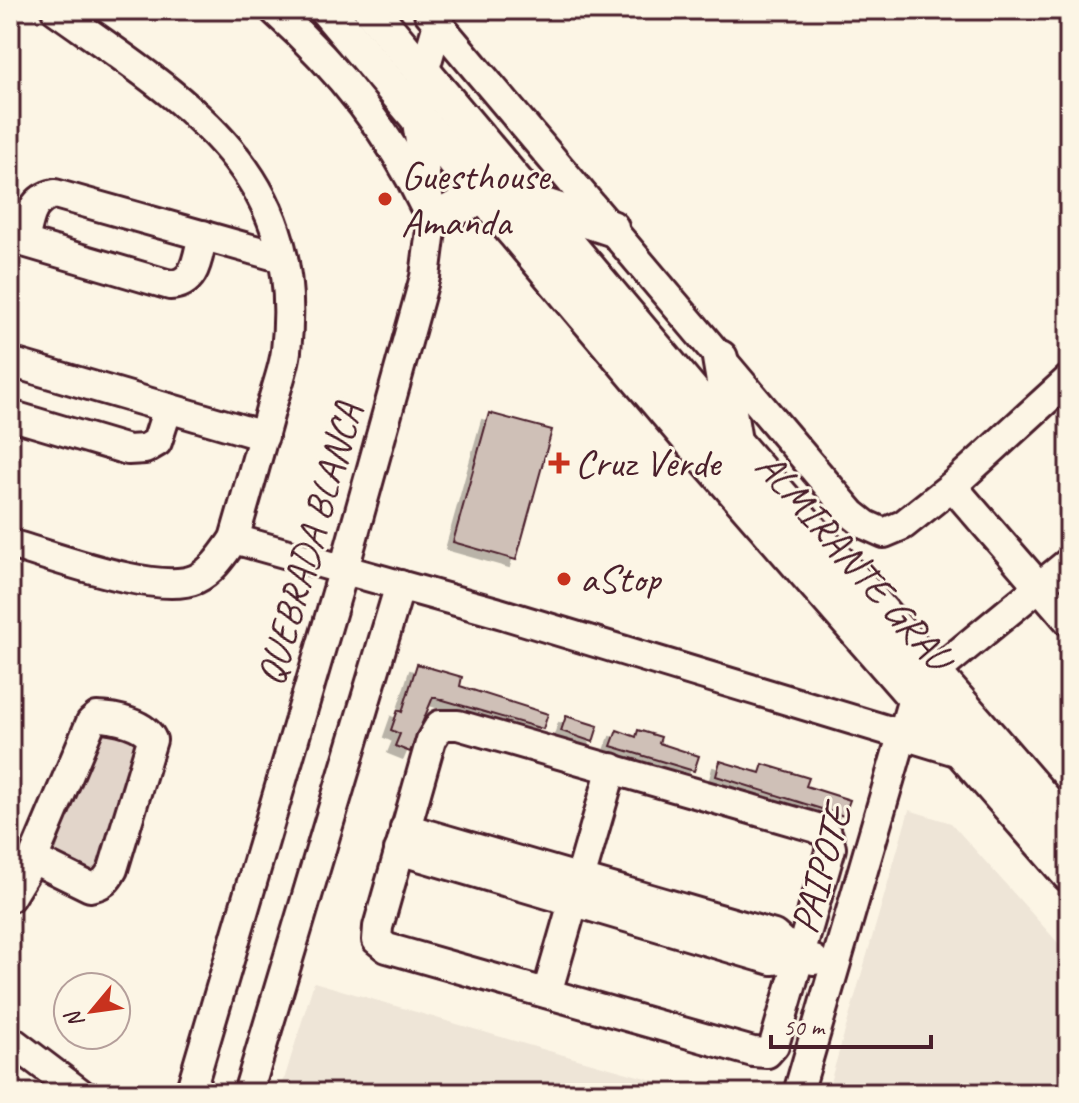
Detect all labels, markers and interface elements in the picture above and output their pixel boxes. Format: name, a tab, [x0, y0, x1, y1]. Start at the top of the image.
place label: Guesthouse Amanda	[401, 151, 552, 247]
marker: Guesthouse Amanda	[376, 190, 394, 208]
street label: QUEBRADA BLANCA	[245, 396, 373, 691]
place label: Cruz Verde	[575, 438, 723, 488]
street label: ALMIRANTE GRAU	[746, 442, 966, 685]
marker: Cruz Verde	[550, 454, 568, 472]
place label: aStop	[580, 554, 663, 604]
marker: aStop	[555, 570, 573, 588]
street label: PAIPOTE	[779, 795, 864, 939]
north arrow	[52, 971, 132, 1051]
scale bar	[771, 999, 931, 1049]
text: N	[58, 1005, 91, 1033]
text: 50 m	[783, 1012, 826, 1042]

